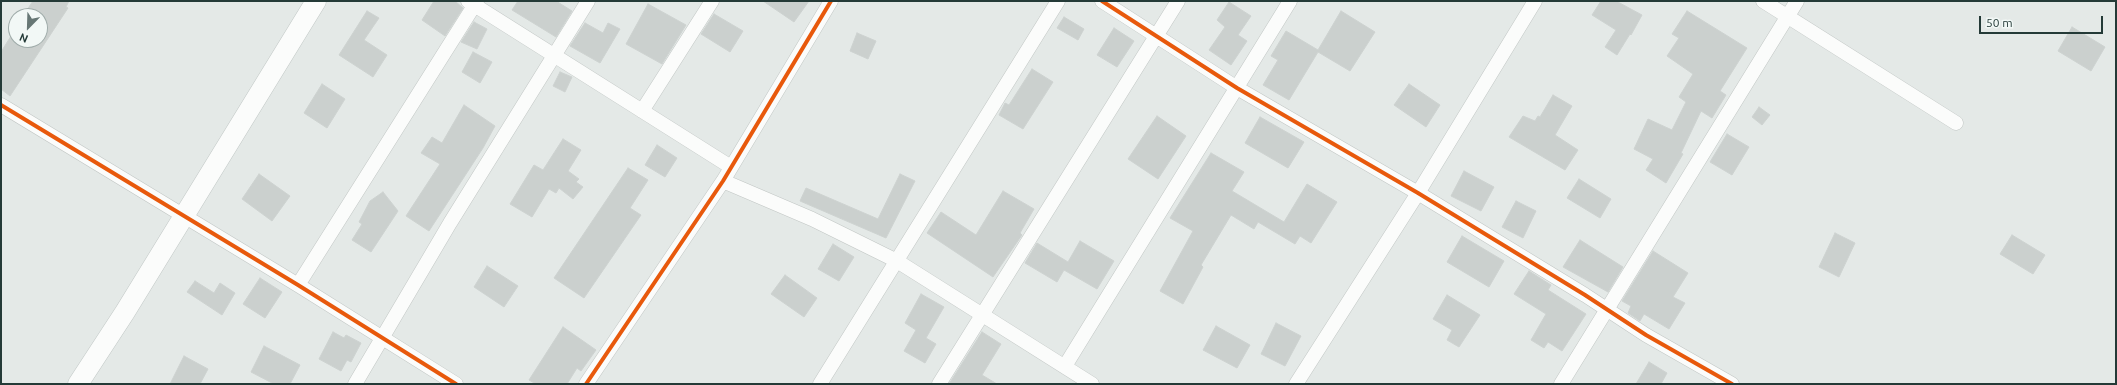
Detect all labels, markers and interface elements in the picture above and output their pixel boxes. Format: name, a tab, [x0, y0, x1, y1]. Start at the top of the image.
north arrow	[8, 8, 48, 48]
scale bar	[1981, 8, 2105, 34]
text: 50 m	[1986, 16, 2013, 29]
text: N	[18, 31, 30, 45]

